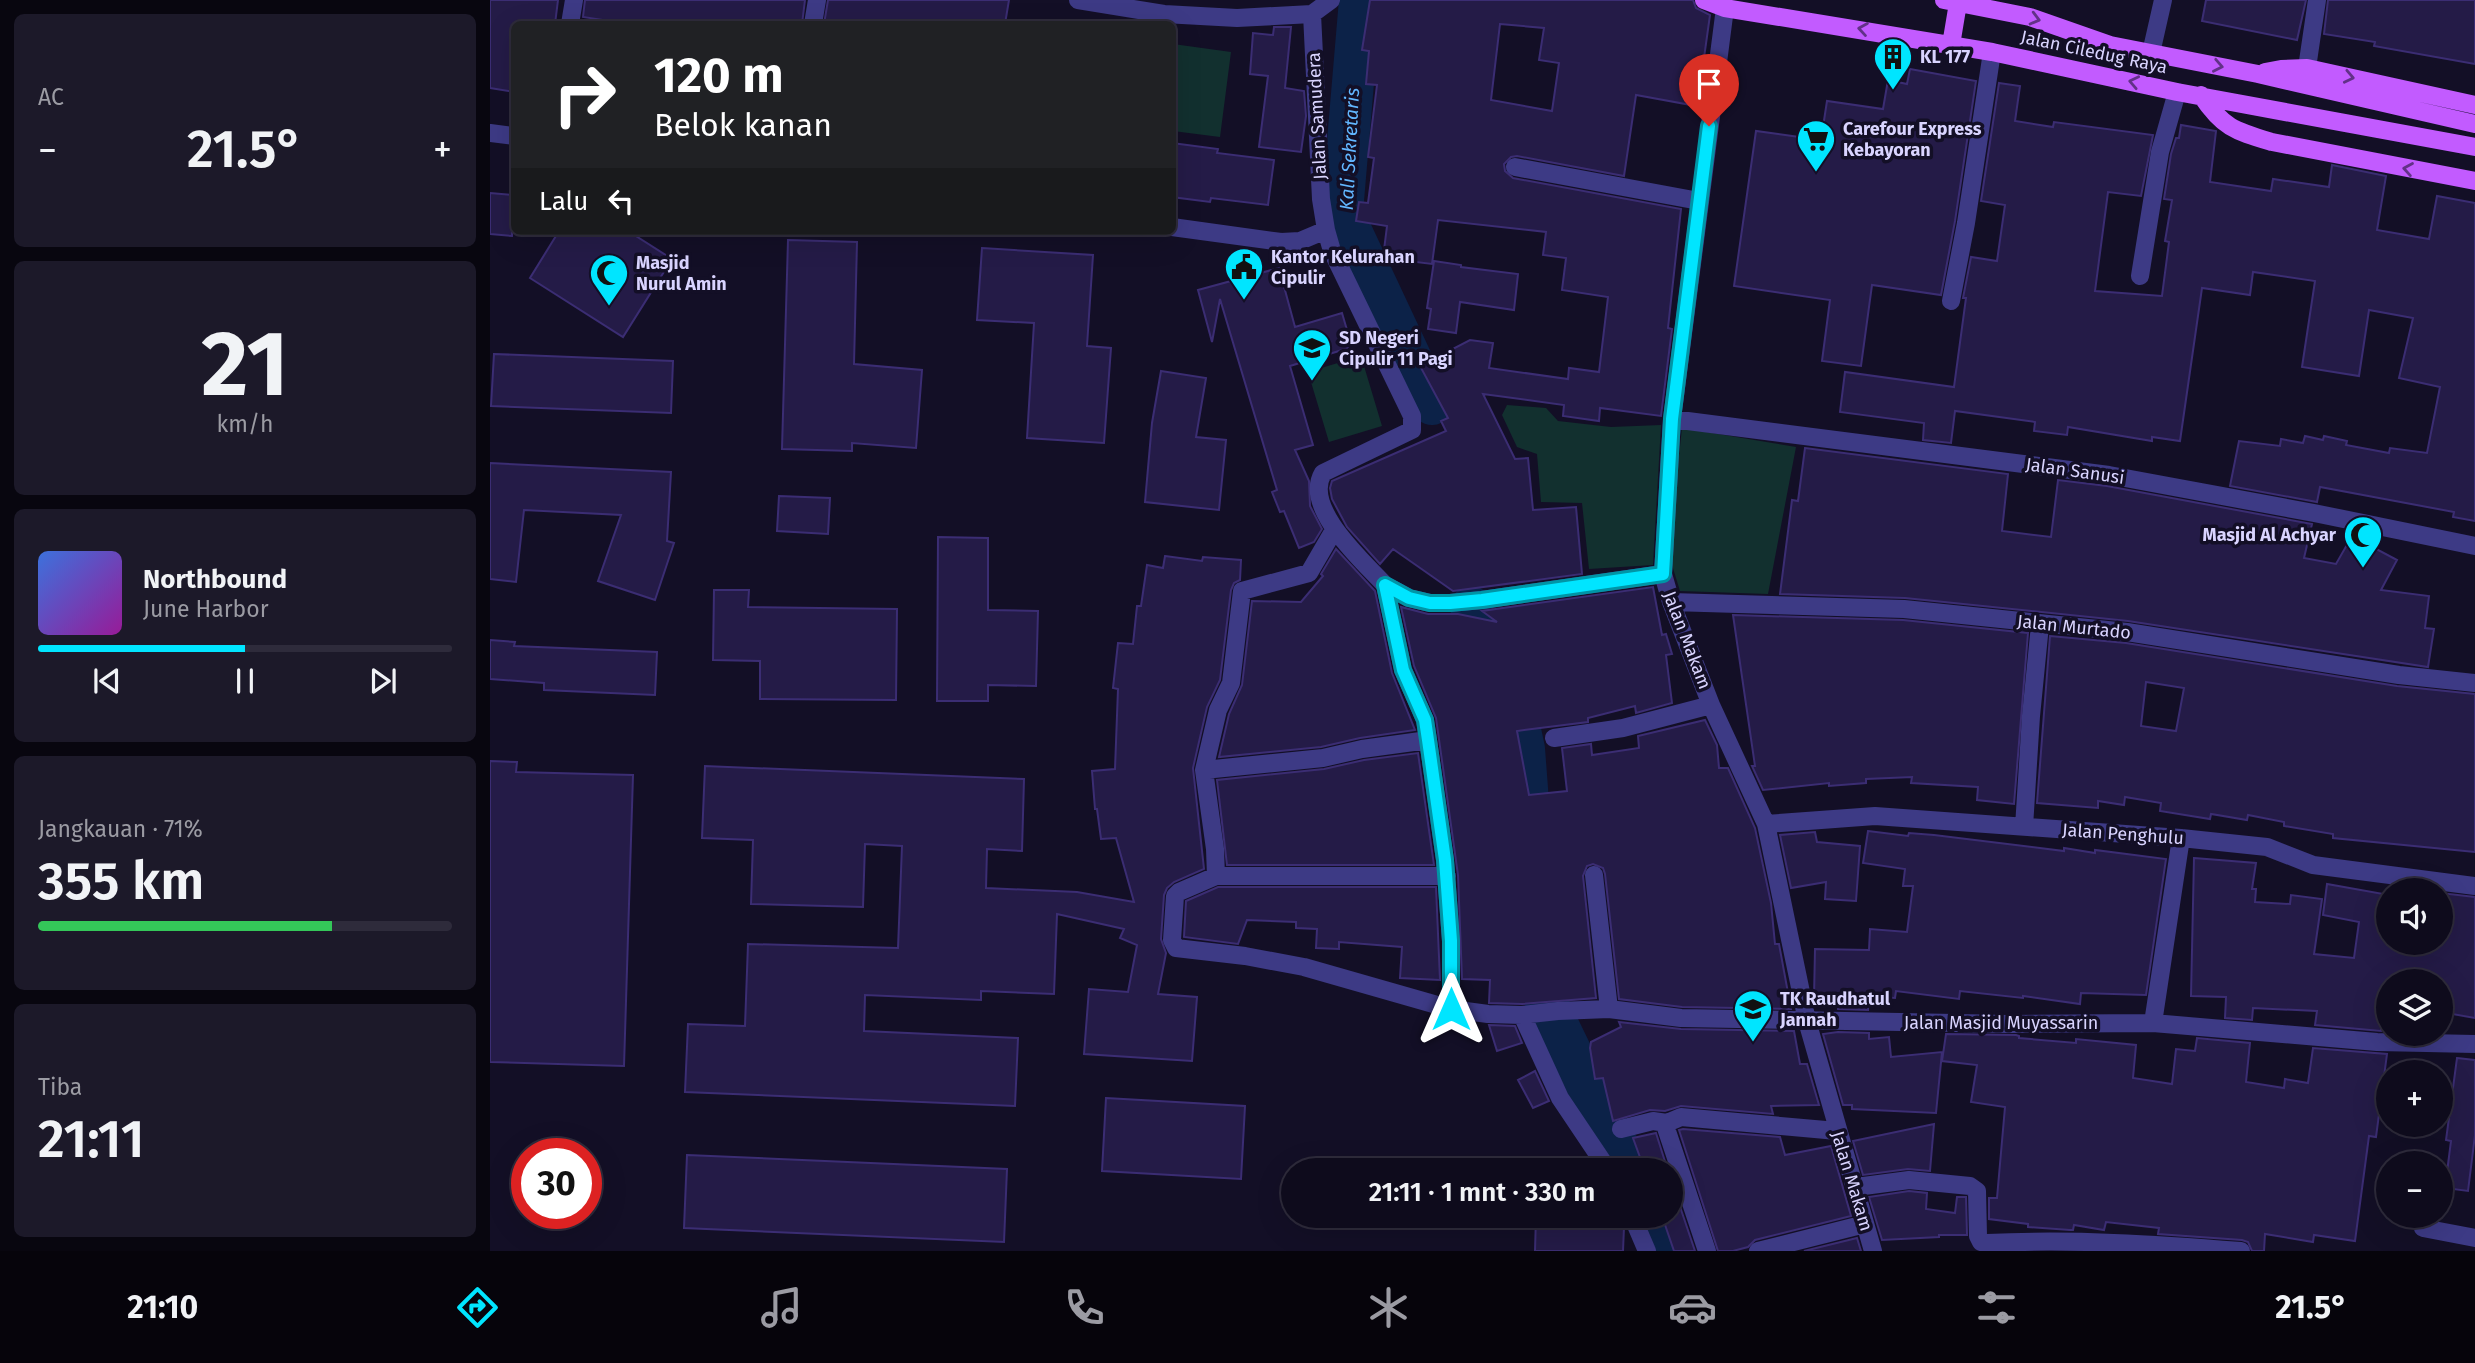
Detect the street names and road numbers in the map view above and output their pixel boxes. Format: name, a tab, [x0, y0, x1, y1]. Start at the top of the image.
street label: Jalan Ciledug Raya	[2019, 26, 2169, 78]
street label: Jalan Samudera	[1303, 52, 1331, 180]
street label: Jalan Sanusi	[2024, 453, 2126, 489]
street label: Jalan Makam	[1658, 588, 1716, 692]
street label: Jalan Murtado	[2016, 610, 2132, 644]
street label: Jalan Penghulu	[2061, 819, 2185, 849]
street label: Jalan Masjid Muyassarin	[1904, 1012, 2098, 1034]
street label: Jalan Makam	[1826, 1128, 1878, 1234]

